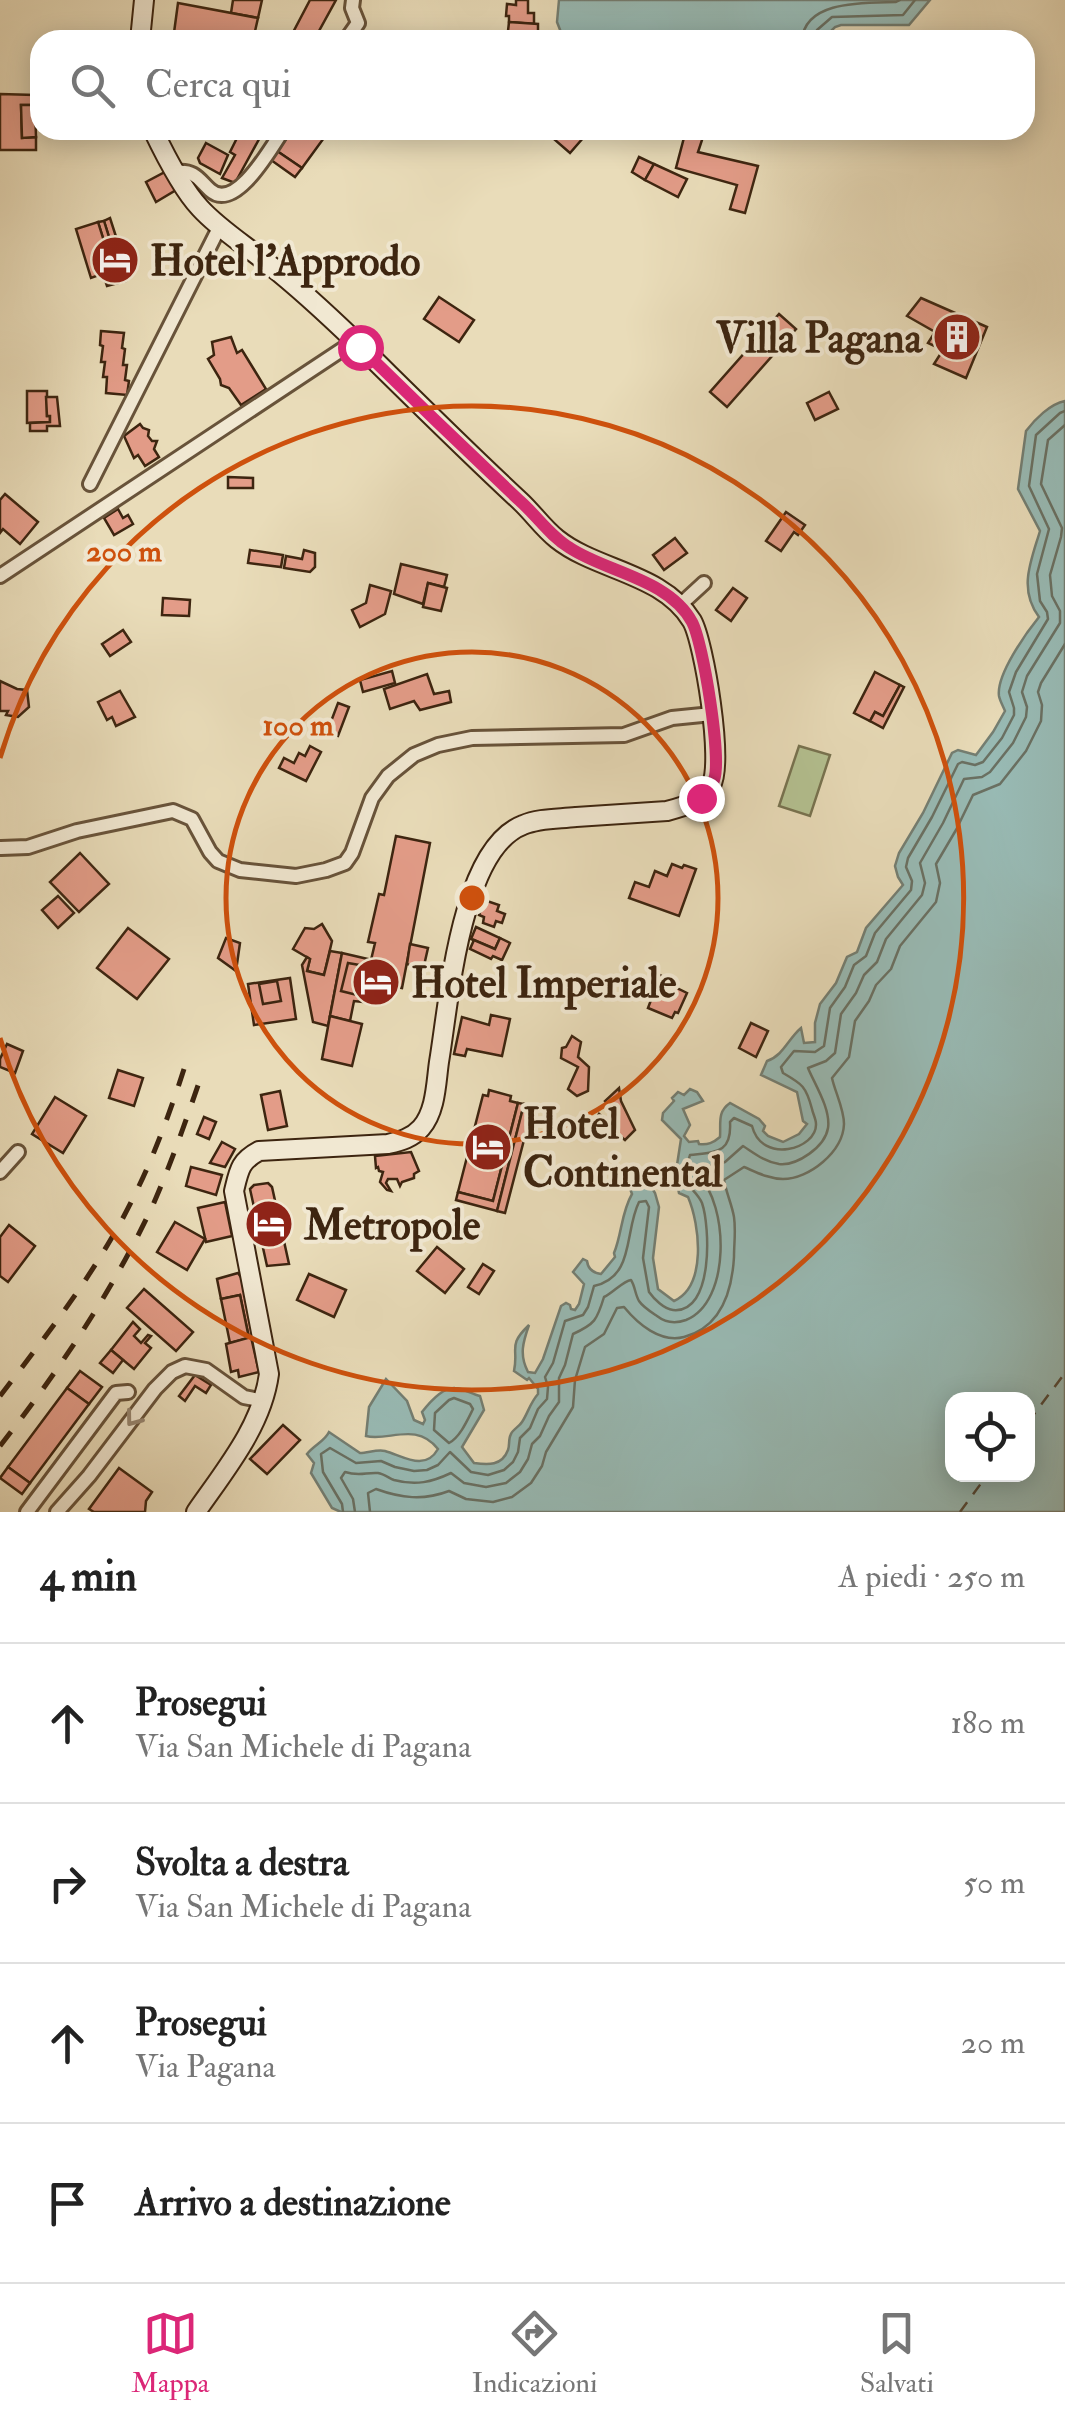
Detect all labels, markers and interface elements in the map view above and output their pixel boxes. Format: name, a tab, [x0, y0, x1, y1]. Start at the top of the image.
search box	[30, 30, 1035, 140]
icon: search	[65, 58, 120, 113]
text: Cerca qui	[145, 61, 291, 109]
hotel icon: Hotel l'Approdo	[89, 234, 141, 286]
place label: Hotel l'Approdo	[150, 236, 420, 288]
building icon: Villa Pagana	[931, 311, 983, 363]
place label: Villa Pagana	[716, 313, 924, 365]
route start	[338, 325, 384, 371]
text: 200 m	[86, 533, 162, 570]
text: 100 m	[263, 707, 334, 744]
route end	[679, 776, 725, 822]
centre of rings	[454, 880, 490, 916]
hotel icon: Hotel Imperiale	[350, 956, 402, 1008]
place label: Hotel Imperiale	[411, 958, 677, 1010]
place label: Hotel Continental	[523, 1099, 723, 1199]
hotel icon: Hotel Continental	[462, 1121, 514, 1173]
hotel icon: Metropole	[243, 1198, 295, 1250]
place label: Metropole	[303, 1200, 481, 1252]
map controls	[945, 1392, 1035, 1482]
button: locate	[945, 1392, 1035, 1482]
one-way arrow	[127, 1408, 145, 1426]
text: 4 min	[40, 1551, 137, 1603]
text: A piedi · 250 m	[838, 1557, 1025, 1597]
text: Prosegui	[135, 1679, 267, 1727]
icon: ahead	[40, 1696, 95, 1751]
text: 180 m	[951, 1703, 1025, 1743]
text: Via San Michele di Pagana	[135, 1727, 471, 1767]
text: Svolta a destra	[135, 1839, 349, 1887]
icon: right	[40, 1856, 95, 1911]
text: 50 m	[963, 1863, 1025, 1903]
text: Via San Michele di Pagana	[135, 1887, 471, 1927]
text: Prosegui	[135, 1999, 267, 2047]
icon: ahead	[40, 2016, 95, 2071]
text: 20 m	[961, 2023, 1025, 2063]
text: Via Pagana	[135, 2047, 276, 2087]
icon: arrive	[40, 2176, 95, 2231]
text: Arrivo a destinazione	[135, 2179, 451, 2227]
tab: Mappa	[131, 2306, 209, 2401]
tab: Indicazioni	[472, 2306, 597, 2401]
tab: Salvati	[860, 2306, 934, 2401]

